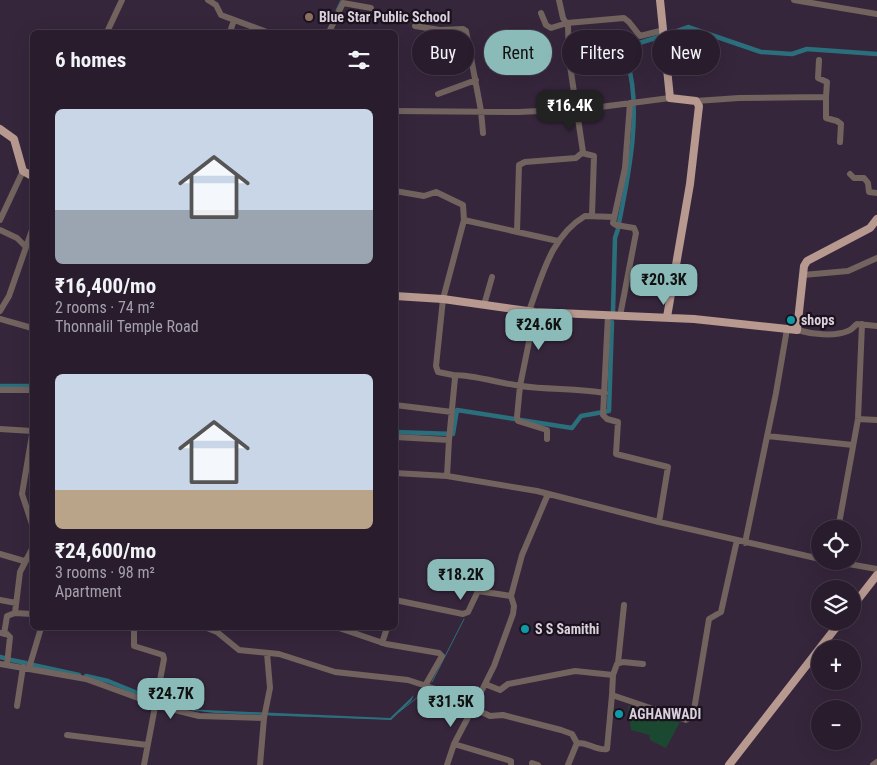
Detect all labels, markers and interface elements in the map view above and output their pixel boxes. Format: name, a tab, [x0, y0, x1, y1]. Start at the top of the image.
place label: Blue Star Public School	[319, 9, 450, 25]
marker: Blue Star Public School	[303, 11, 315, 23]
chip: Buy	[412, 30, 474, 75]
chip: Rent	[484, 30, 552, 75]
chip: Filters	[562, 30, 642, 75]
chip: New	[652, 30, 720, 75]
icon: filters	[345, 46, 373, 74]
text: 6 homes	[55, 48, 126, 72]
pin: ₹16.4K	[529, 90, 611, 132]
text: ₹16.4K	[547, 96, 593, 115]
icon: home	[169, 142, 259, 232]
pin: ₹20.3K	[623, 264, 705, 306]
text: ₹20.3K	[641, 270, 687, 289]
text: ₹16,400/mo	[55, 274, 156, 298]
text: 2 rooms · 74 m²	[55, 298, 155, 317]
pin: ₹24.6K	[498, 308, 580, 351]
place label: shops	[801, 312, 835, 328]
marker: shops	[785, 314, 797, 326]
text: ₹24.6K	[516, 315, 562, 334]
text: Thonnalil Temple Road	[55, 317, 199, 336]
icon: home	[169, 407, 259, 497]
map controls	[811, 520, 861, 750]
button: locate	[811, 520, 861, 570]
text: ₹24,600/mo	[55, 539, 156, 563]
pin: ₹18.2K	[420, 558, 502, 601]
text: 3 rooms · 98 m²	[55, 563, 155, 582]
text: ₹18.2K	[438, 565, 484, 584]
button: layers	[811, 580, 861, 630]
text: Apartment	[55, 582, 122, 601]
place label: S S Samithi	[535, 621, 599, 637]
marker: S S Samithi	[519, 623, 531, 635]
button: +	[811, 640, 861, 690]
pin: ₹24.7K	[130, 678, 212, 720]
text: ₹24.7K	[148, 684, 194, 703]
pin: ₹31.5K	[410, 686, 492, 728]
text: ₹31.5K	[428, 692, 474, 711]
button: −	[811, 700, 861, 750]
place label: AGHANWADI	[629, 706, 701, 722]
marker: AGHANWADI	[613, 708, 625, 720]

